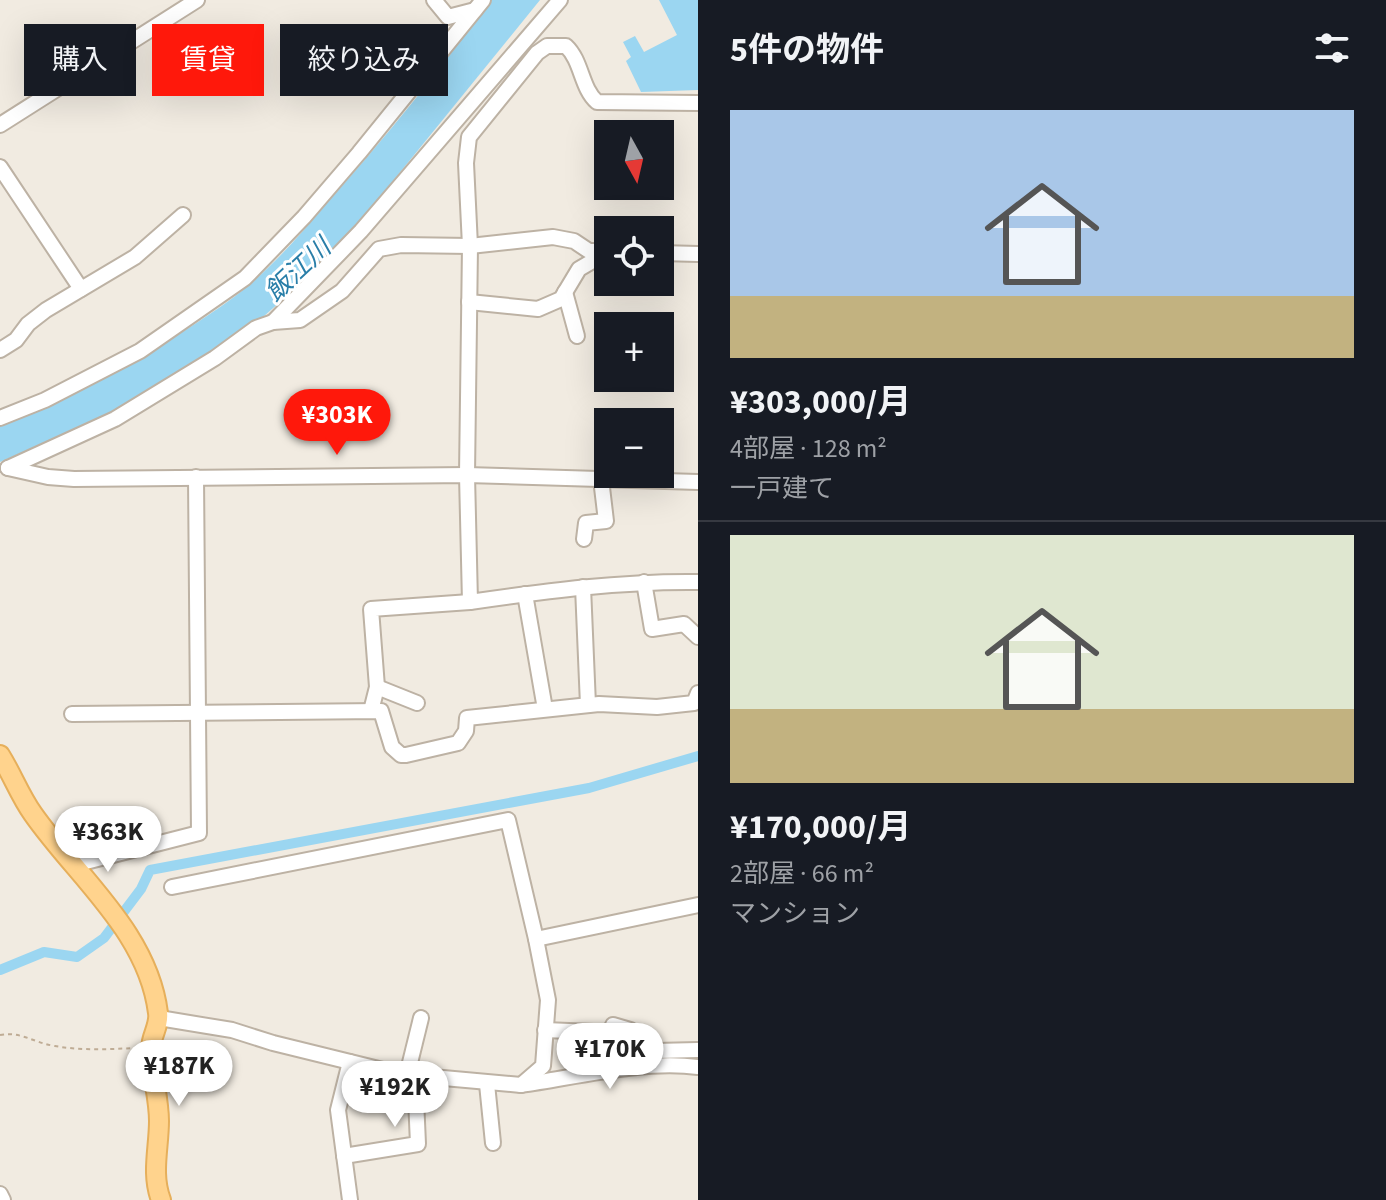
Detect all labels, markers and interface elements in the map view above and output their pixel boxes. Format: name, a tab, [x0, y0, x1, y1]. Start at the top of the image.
chip: 購入	[24, 24, 136, 96]
chip: 賃貸	[152, 24, 264, 96]
chip: 絞り込み	[280, 24, 448, 96]
text: 5件の物件	[730, 26, 884, 75]
icon: filters	[1310, 26, 1354, 70]
north arrow	[594, 120, 674, 200]
map controls	[594, 120, 674, 488]
icon: home	[970, 162, 1114, 306]
button: locate	[594, 216, 674, 296]
water label: 飯江川	[257, 228, 341, 310]
button: +	[594, 312, 674, 392]
text: ¥303,000/月	[730, 378, 911, 427]
pin: ¥303K	[281, 389, 393, 457]
text: ¥303K	[302, 396, 372, 433]
button: −	[594, 408, 674, 488]
text: 4部屋 · 128 m²	[730, 430, 887, 467]
text: 一戸建て	[730, 470, 834, 507]
icon: home	[970, 587, 1114, 731]
text: ¥170,000/月	[730, 803, 911, 852]
pin: ¥363K	[52, 806, 164, 874]
text: ¥363K	[73, 813, 143, 850]
text: 2部屋 · 66 m²	[730, 855, 874, 892]
text: マンション	[730, 895, 860, 932]
pin: ¥170K	[554, 1023, 666, 1091]
text: ¥170K	[575, 1030, 645, 1067]
pin: ¥187K	[123, 1040, 235, 1108]
text: ¥187K	[144, 1047, 214, 1084]
pin: ¥192K	[339, 1061, 451, 1129]
text: ¥192K	[360, 1068, 430, 1105]

